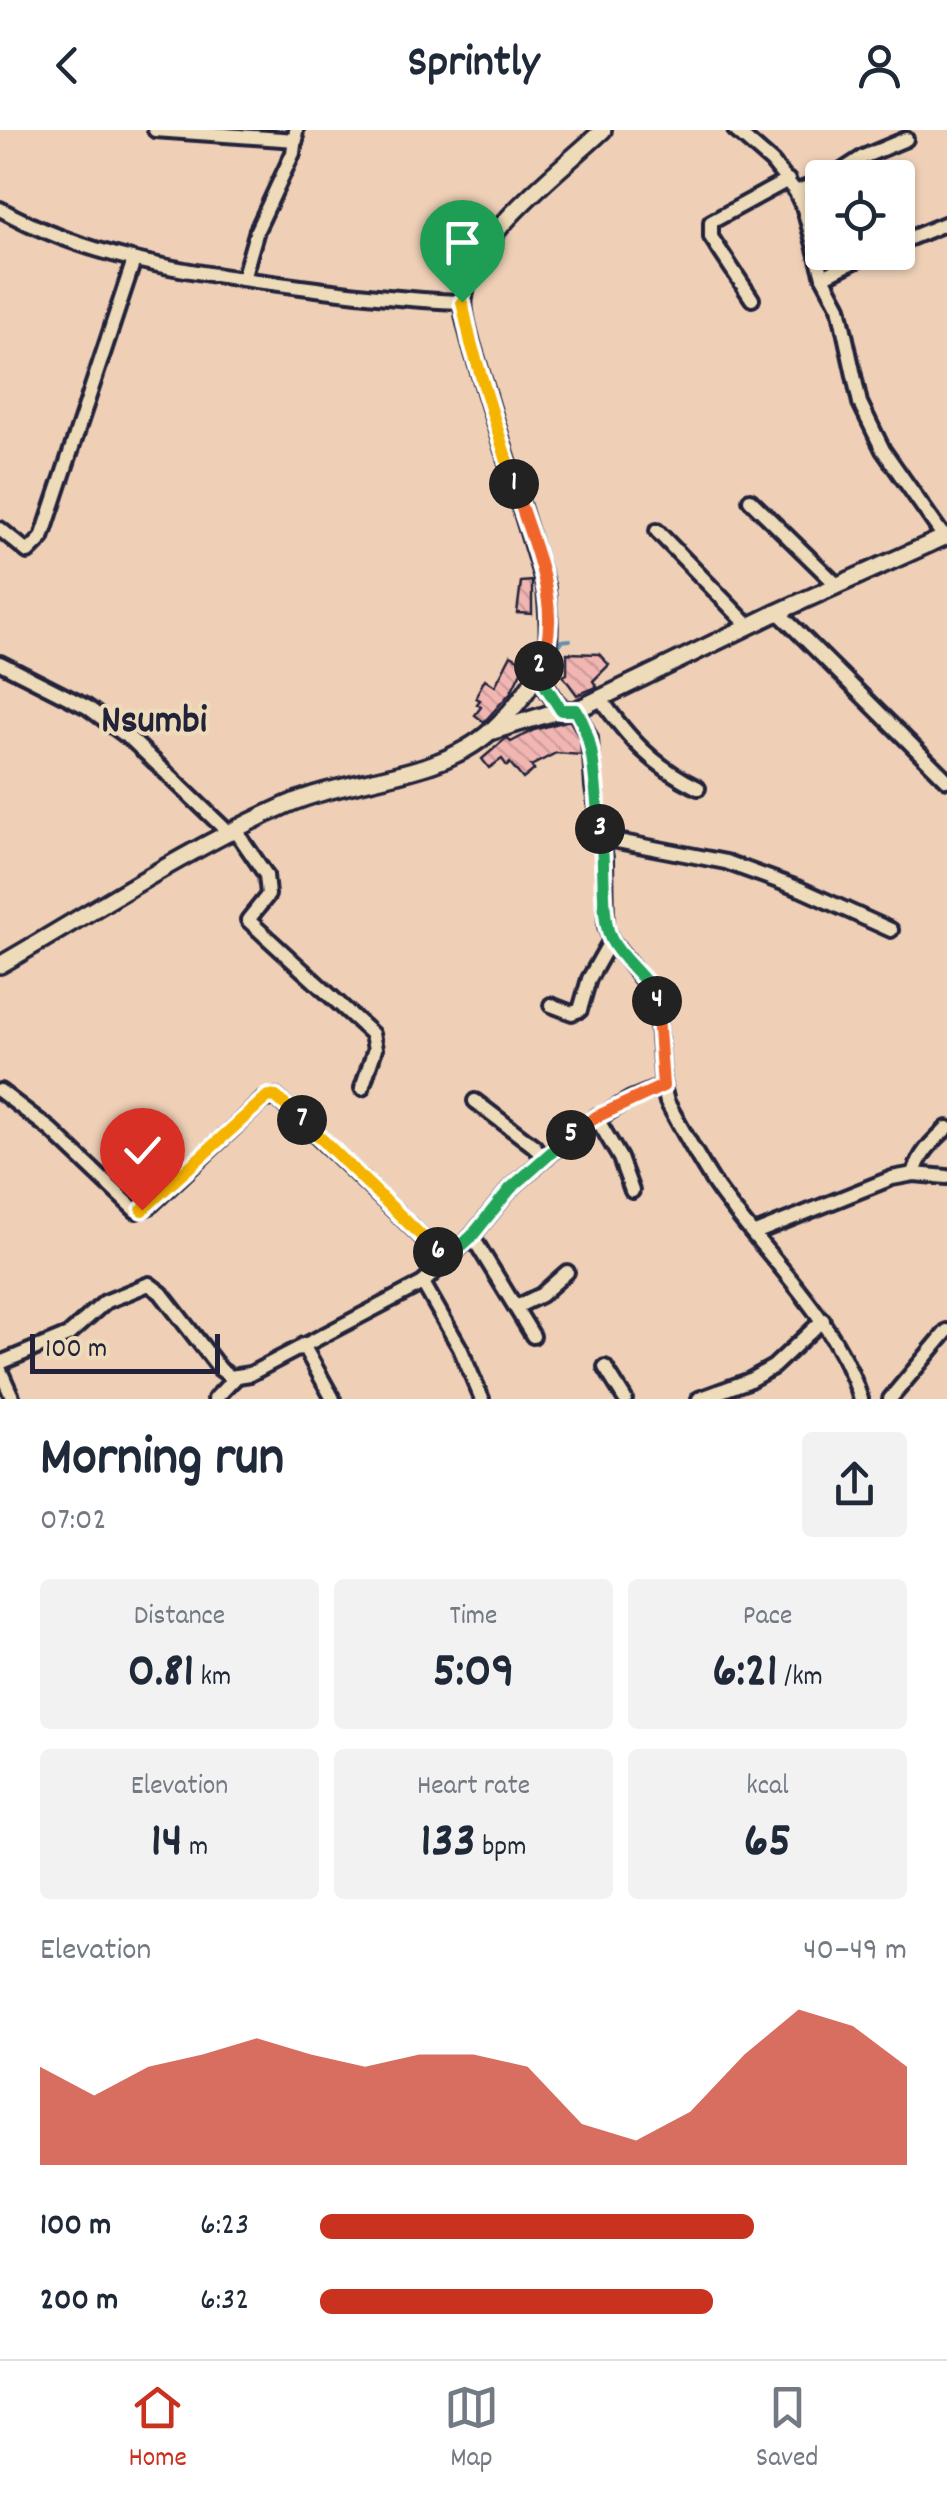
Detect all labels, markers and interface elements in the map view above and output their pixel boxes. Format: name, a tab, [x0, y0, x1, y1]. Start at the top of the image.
text: Sprintly	[408, 33, 539, 97]
icon: back	[40, 38, 95, 93]
icon: person	[852, 38, 907, 93]
map controls	[805, 160, 915, 270]
button: locate	[805, 160, 915, 270]
pin	[420, 200, 505, 303]
icon: arrive	[435, 215, 490, 270]
pin: 1	[489, 459, 539, 509]
text: 1	[511, 464, 517, 504]
pin: 2	[514, 641, 564, 691]
text: 2	[533, 646, 545, 686]
district label: Nsumbi	[101, 695, 208, 752]
pin: 3	[575, 804, 625, 854]
text: 3	[594, 809, 606, 849]
pin: 4	[632, 976, 682, 1026]
text: 4	[651, 981, 663, 1021]
pin: 7	[277, 1095, 327, 1145]
text: 7	[297, 1100, 307, 1140]
pin	[100, 1108, 185, 1211]
pin: 5	[546, 1110, 596, 1160]
text: 5	[565, 1115, 577, 1155]
icon: check	[115, 1123, 170, 1178]
pin: 6	[413, 1227, 463, 1277]
text: 6	[431, 1232, 445, 1272]
scale bar	[30, 1329, 220, 1374]
text: 100 m	[45, 1331, 107, 1371]
text: Morning run	[40, 1422, 284, 1501]
button: share	[802, 1432, 907, 1537]
text: 07:02	[40, 1499, 106, 1545]
text: Distance	[134, 1598, 225, 1638]
text: Time	[450, 1598, 497, 1638]
text: Pace	[743, 1598, 792, 1638]
text: 0.81	[128, 1638, 194, 1710]
text: 5:09	[433, 1638, 514, 1710]
text: 6:21	[712, 1638, 778, 1710]
text: km	[194, 1659, 231, 1699]
text: /km	[778, 1659, 823, 1699]
text: Elevation	[131, 1768, 228, 1808]
text: Heart rate	[417, 1768, 530, 1808]
text: kcal	[746, 1768, 789, 1808]
text: 14	[151, 1808, 183, 1880]
text: 133	[420, 1808, 476, 1880]
text: 65	[744, 1808, 791, 1880]
text: m	[183, 1829, 208, 1869]
text: bpm	[476, 1829, 527, 1869]
text: Elevation	[40, 1929, 151, 1975]
text: 40–49 m	[803, 1929, 907, 1975]
text: 100 m	[40, 2204, 111, 2250]
text: 6:23	[200, 2204, 249, 2250]
text: 200 m	[40, 2279, 118, 2325]
text: 6:32	[200, 2279, 249, 2325]
tab: Home	[129, 2380, 187, 2480]
tab: Map	[444, 2380, 499, 2480]
tab: Saved	[756, 2380, 818, 2480]

